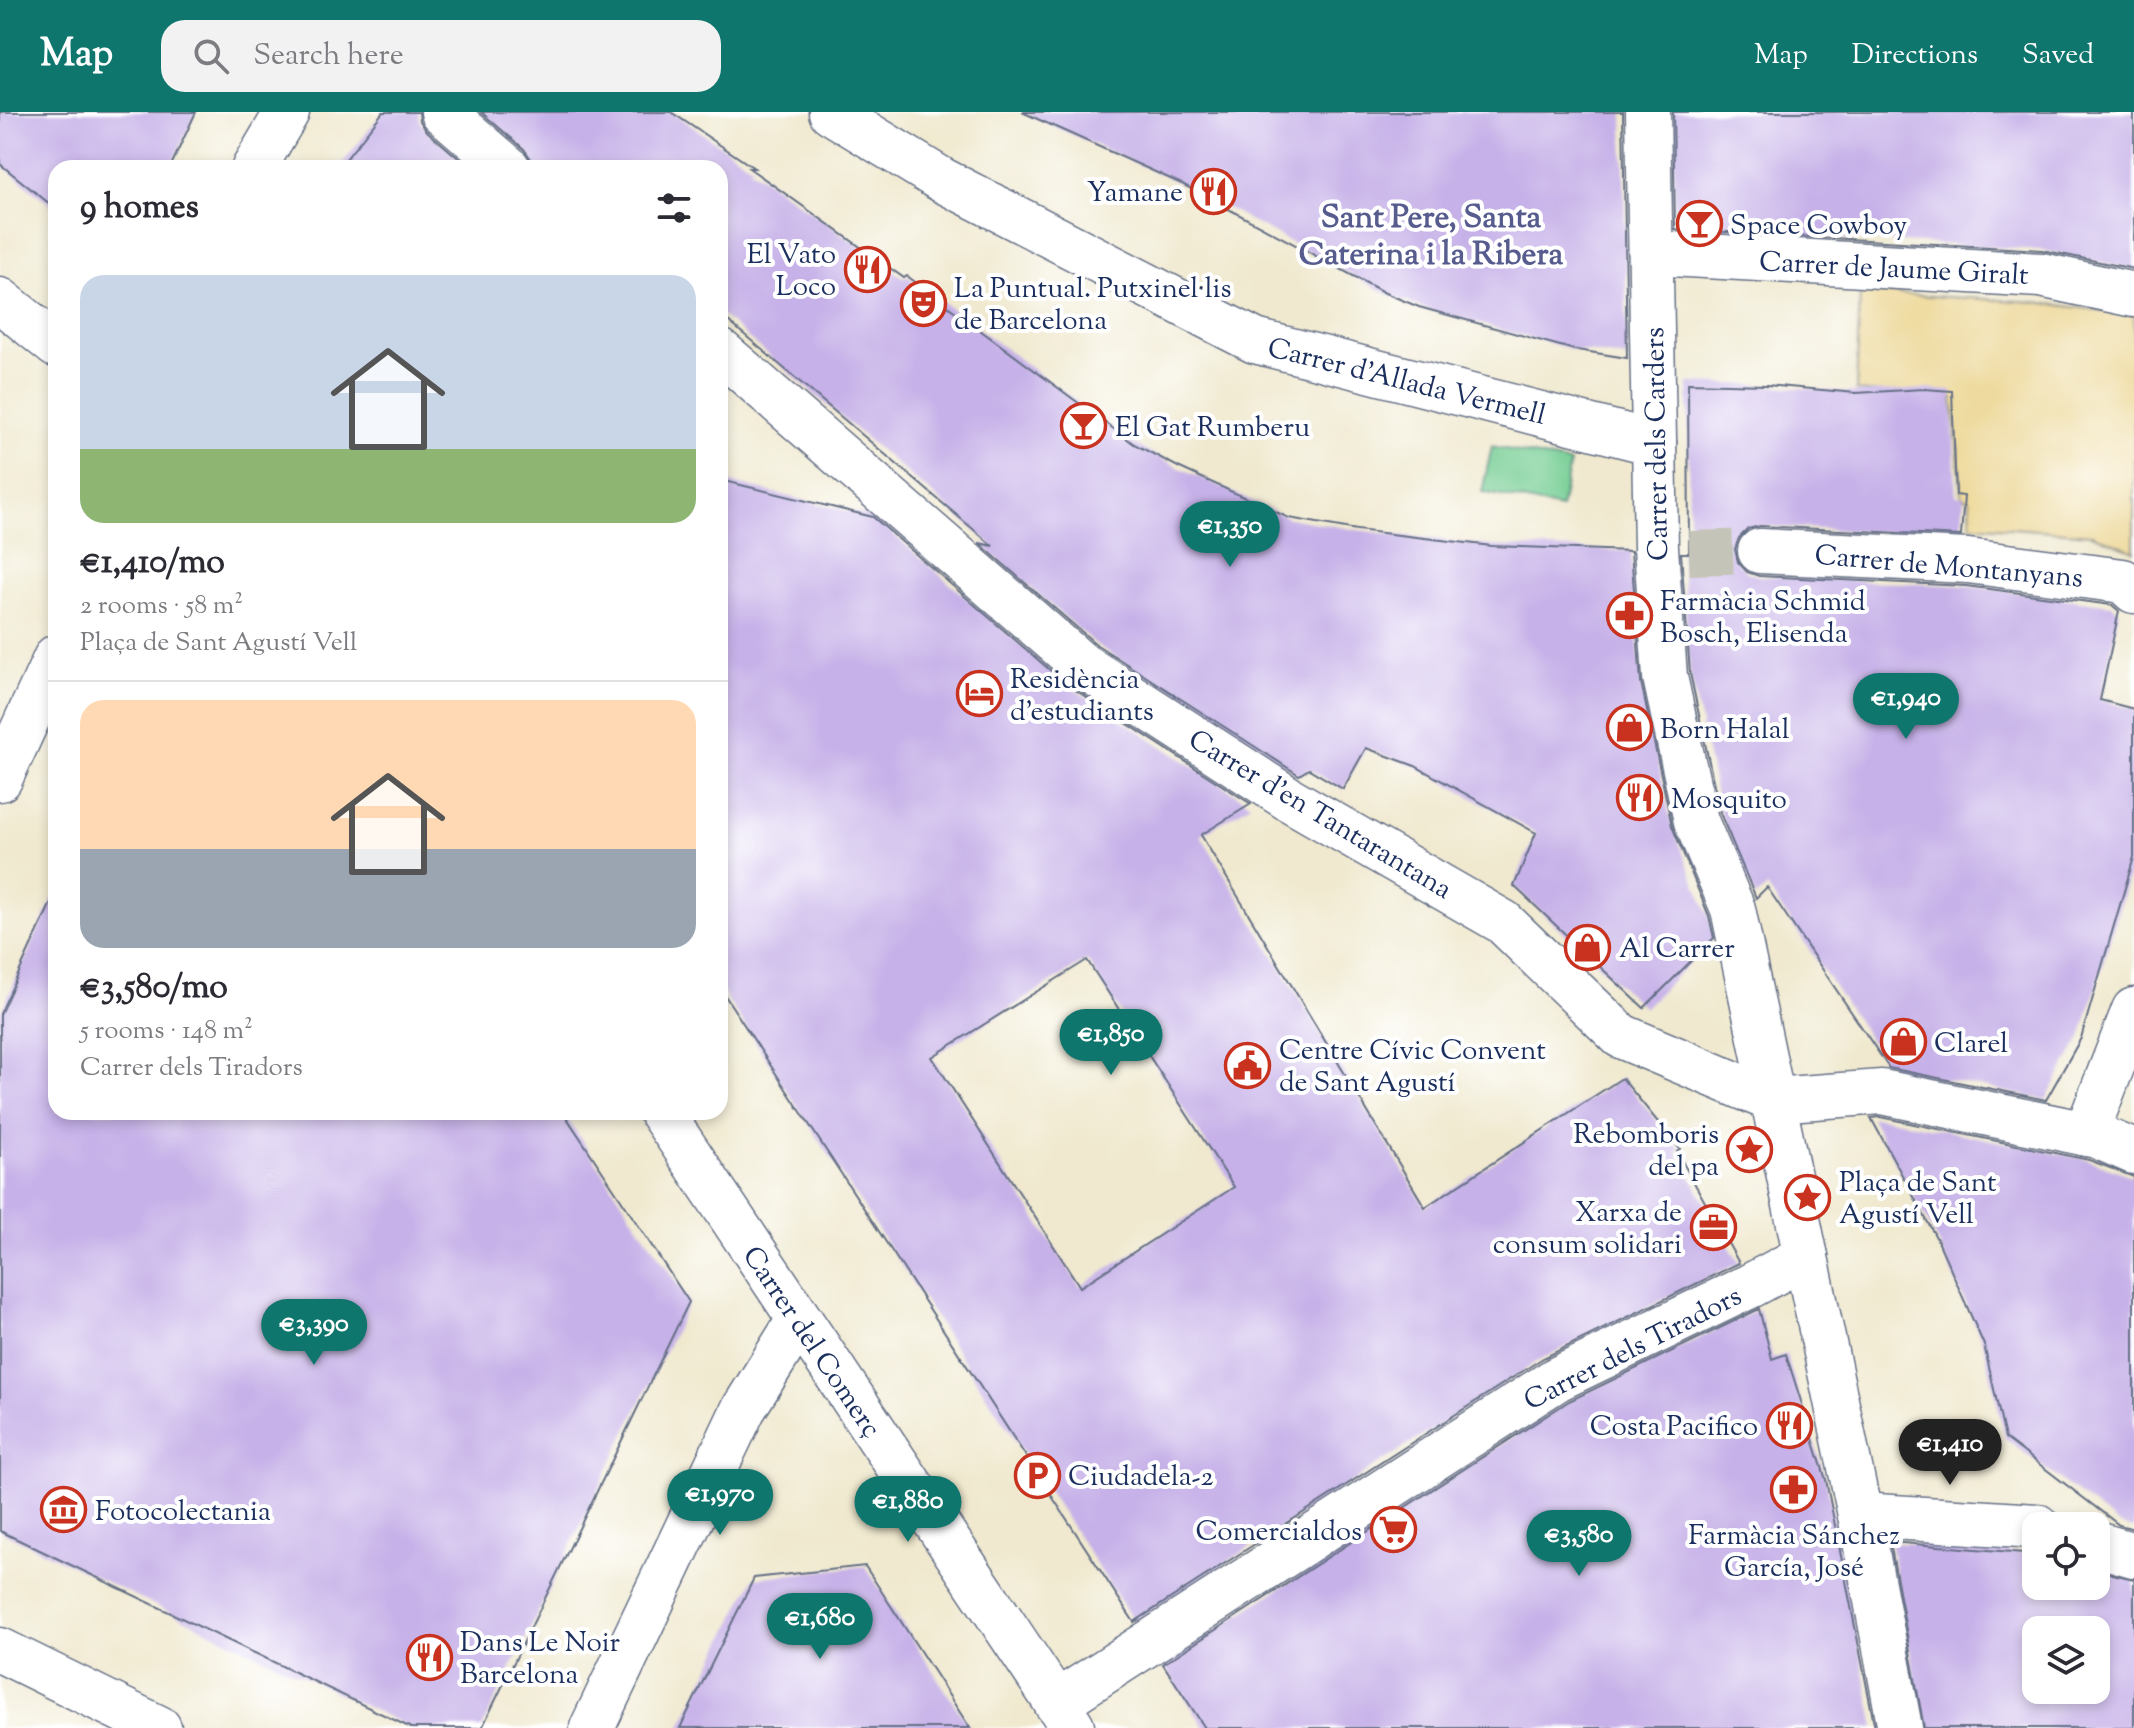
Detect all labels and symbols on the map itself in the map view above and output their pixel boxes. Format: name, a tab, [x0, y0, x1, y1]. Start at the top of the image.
restaurant icon: Yamane	[1190, 167, 1238, 215]
place label: Yamane	[1087, 174, 1183, 214]
district label: Sant Pere, Santa Caterina i la Ribera	[1299, 196, 1564, 279]
bar icon: Space Cowboy	[1675, 200, 1723, 248]
place label: Space Cowboy	[1730, 207, 1907, 247]
place label: El Vato Loco	[747, 236, 836, 308]
street label: Carrer de Jaume Giralt	[1758, 243, 2030, 297]
restaurant icon: El Vato Loco	[843, 245, 891, 293]
place label: La Puntual. Putxinel·lis de Barcelona	[954, 270, 1231, 342]
theatre icon: La Puntual. Putxinel·lis de Barcelona	[899, 279, 947, 327]
street label: Carrer dels Carders	[1636, 327, 1680, 561]
street label: Carrer d'Allada Vermell	[1263, 329, 1550, 437]
bar icon: El Gat Rumberu	[1060, 402, 1108, 450]
place label: El Gat Rumberu	[1115, 409, 1310, 449]
pin: €1,350	[1165, 501, 1295, 569]
street label: Carrer de Montanyans	[1813, 536, 2085, 600]
place label: Farmàcia Schmid Bosch, Elisenda	[1660, 583, 1866, 655]
pharmacy icon: Farmàcia Schmid Bosch, Elisenda	[1605, 592, 1653, 640]
place label: Residència d'estudiants	[1010, 661, 1154, 733]
hotel icon: Residència d'estudiants	[955, 670, 1003, 718]
pin: €1,940	[1841, 673, 1971, 741]
shop icon: Born Halal	[1605, 704, 1653, 752]
place label: Born Halal	[1660, 711, 1790, 751]
street label: Carrer d'en Tantarantana	[1180, 721, 1459, 910]
restaurant icon: Mosquito	[1616, 774, 1664, 822]
place label: Mosquito	[1671, 781, 1787, 821]
shop icon: Al Carrer	[1564, 923, 1612, 971]
place label: Al Carrer	[1619, 930, 1735, 970]
pin: €1,850	[1046, 1009, 1176, 1077]
shop icon: Clarel	[1879, 1018, 1927, 1066]
place label: Clarel	[1934, 1025, 2008, 1065]
place label: Centre Cívic Convent de Sant Agustí	[1279, 1032, 1546, 1104]
public building icon: Centre Cívic Convent de Sant Agustí	[1224, 1041, 1272, 1089]
place label: Rebomboris del pa	[1573, 1116, 1719, 1188]
place icon: Rebomboris del pa	[1726, 1125, 1774, 1173]
place label: Plaça de Sant Agustí Vell	[1839, 1164, 1997, 1236]
place icon: Plaça de Sant Agustí Vell	[1784, 1173, 1832, 1221]
place label: Xarxa de consum solidari	[1493, 1194, 1682, 1266]
office icon: Xarxa de consum solidari	[1689, 1203, 1737, 1251]
street label: Carrer del Comerç	[731, 1239, 890, 1447]
street label: Carrer dels Tiradors	[1517, 1277, 1749, 1422]
pin: €3,390	[249, 1299, 379, 1367]
restaurant icon: Costa Pacifico	[1765, 1401, 1813, 1449]
place label: Costa Pacifico	[1590, 1408, 1758, 1448]
pin: €1,410	[1885, 1419, 2015, 1487]
parking icon: Ciudadela-2	[1013, 1451, 1061, 1499]
place label: Ciudadela-2	[1068, 1458, 1214, 1498]
pharmacy icon: Farmàcia Sánchez García, José	[1770, 1465, 1818, 1513]
pin: €1,970	[655, 1469, 785, 1537]
pin: €1,880	[843, 1476, 973, 1544]
museum icon: Fotocolectania	[40, 1486, 88, 1534]
place label: Fotocolectania	[95, 1493, 271, 1533]
supermarket icon: Comercialdos	[1369, 1506, 1417, 1554]
pin: €3,580	[1514, 1510, 1644, 1578]
place label: Comercialdos	[1196, 1513, 1362, 1553]
place label: Farmàcia Sánchez García, José	[1688, 1517, 1900, 1589]
pin: €1,680	[755, 1593, 885, 1661]
place label: Dans Le Noir Barcelona	[460, 1624, 621, 1696]
restaurant icon: Dans Le Noir Barcelona	[405, 1633, 453, 1681]

